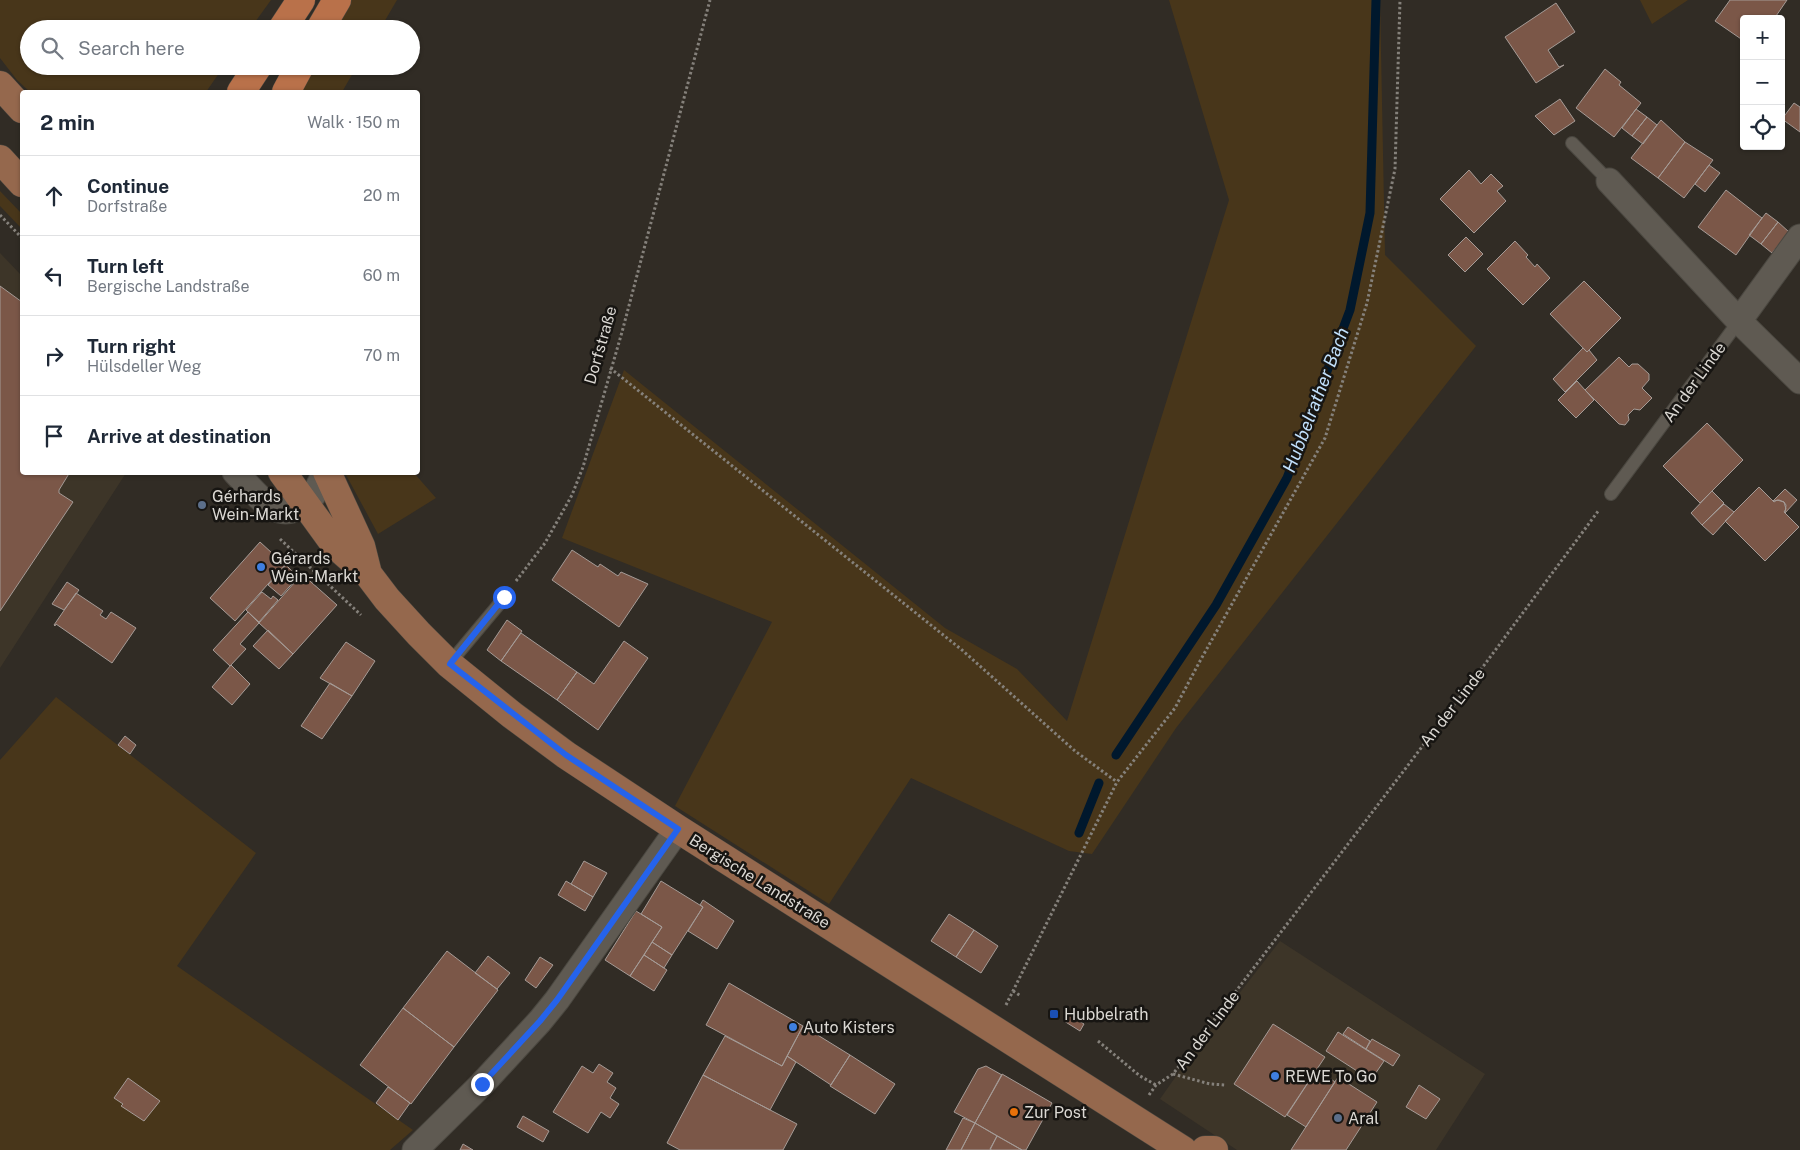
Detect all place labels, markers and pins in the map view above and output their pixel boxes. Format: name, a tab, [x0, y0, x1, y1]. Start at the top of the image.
place label: Gérhards Wein-Markt	[212, 487, 299, 524]
marker: Gérhards Wein-Markt	[196, 499, 208, 511]
place label: Gérards Wein-Markt	[271, 549, 358, 586]
marker: Gérards Wein-Markt	[255, 561, 267, 573]
place label: Hubbelrath	[1064, 1005, 1149, 1024]
marker: Hubbelrath	[1048, 1008, 1060, 1020]
place label: Auto Kisters	[803, 1018, 895, 1037]
marker: Auto Kisters	[787, 1021, 799, 1033]
place label: REWE To Go	[1285, 1067, 1377, 1086]
marker: REWE To Go	[1269, 1070, 1281, 1082]
place label: Zur Post	[1024, 1103, 1087, 1122]
marker: Zur Post	[1008, 1106, 1020, 1118]
place label: Aral	[1348, 1109, 1379, 1128]
marker: Aral	[1332, 1112, 1344, 1124]

